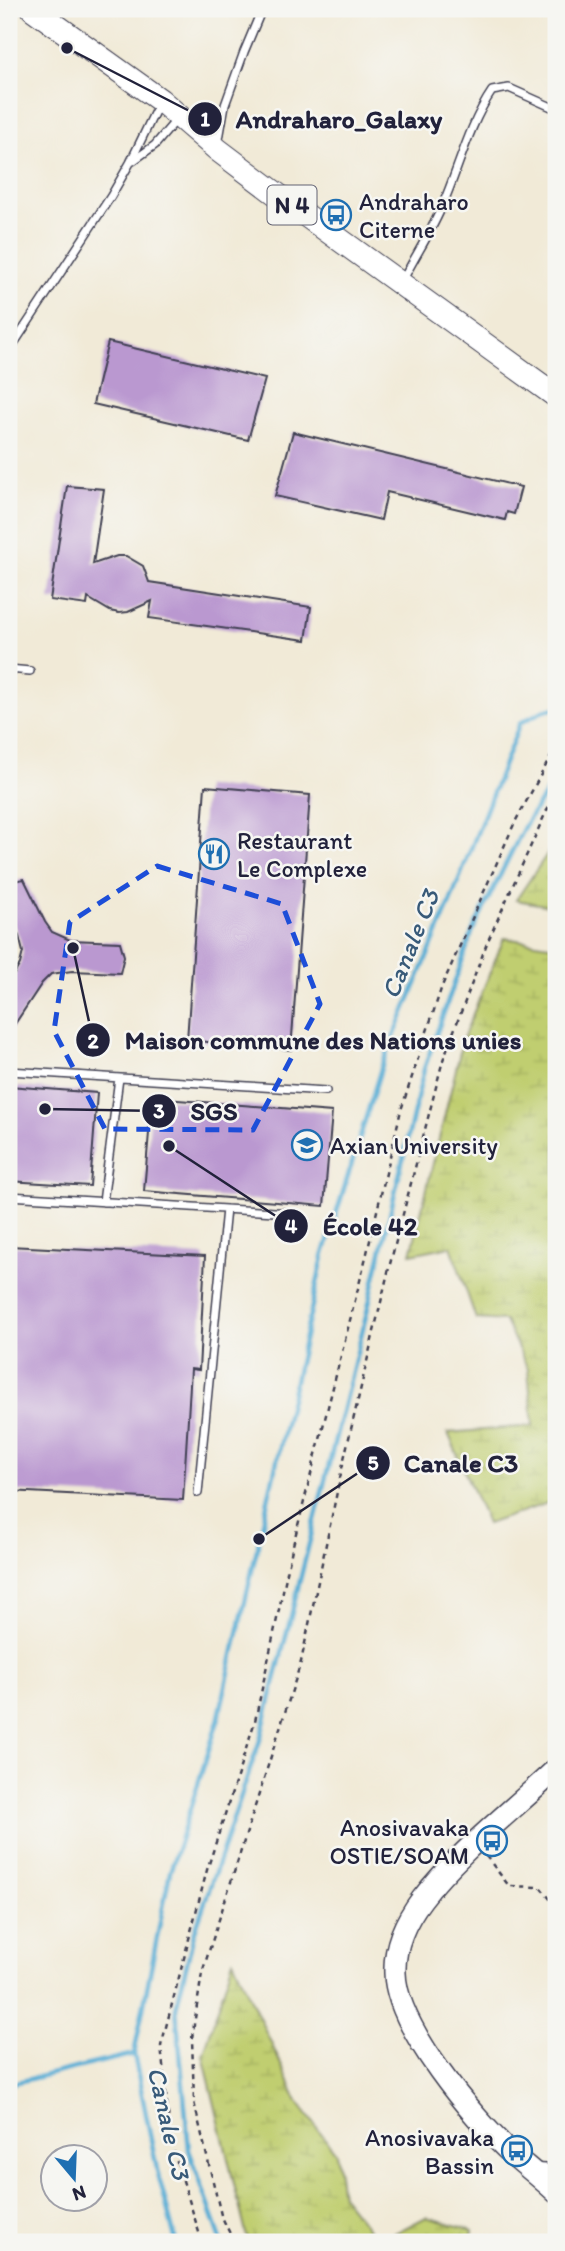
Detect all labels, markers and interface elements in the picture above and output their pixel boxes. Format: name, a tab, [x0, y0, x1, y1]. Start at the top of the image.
callout: Andraharo_Galaxy	[187, 95, 457, 142]
text: Andraharo_Galaxy	[235, 103, 443, 135]
text: 1	[200, 106, 210, 131]
road number: N 4	[268, 186, 316, 224]
place label: Andraharo Citerne	[359, 187, 469, 244]
bus stop icon: Andraharo Citerne	[319, 198, 353, 232]
place label: Restaurant Le Complexe	[237, 826, 367, 883]
restaurant icon: Restaurant Le Complexe	[197, 837, 231, 871]
water label: Canale C3	[374, 883, 447, 1003]
callout: Maison commune des Nations unies	[76, 1017, 535, 1064]
text: Maison commune des Nations unies	[125, 1024, 521, 1056]
text: 2	[87, 1028, 99, 1053]
callout: SGS	[142, 1088, 252, 1135]
text: SGS	[190, 1095, 238, 1127]
text: 3	[153, 1098, 165, 1123]
school or university icon: Axian University	[290, 1128, 324, 1162]
place label: Axian University	[330, 1131, 498, 1160]
callout: École 42	[274, 1202, 431, 1249]
text: École 42	[323, 1210, 418, 1242]
text: 4	[285, 1213, 298, 1238]
callout: Canale C3	[355, 1439, 533, 1486]
text: Canale C3	[404, 1447, 518, 1479]
text: 5	[367, 1450, 379, 1475]
place label: Anosivavaka OSTIE/SOAM	[329, 1813, 469, 1870]
bus stop icon: Anosivavaka OSTIE/SOAM	[475, 1824, 509, 1858]
water label: Canale C3	[141, 2064, 198, 2184]
place label: Anosivavaka Bassin	[365, 2123, 494, 2180]
bus stop icon: Anosivavaka Bassin	[500, 2134, 534, 2168]
north arrow	[38, 2142, 108, 2212]
text: N	[70, 2181, 89, 2207]

